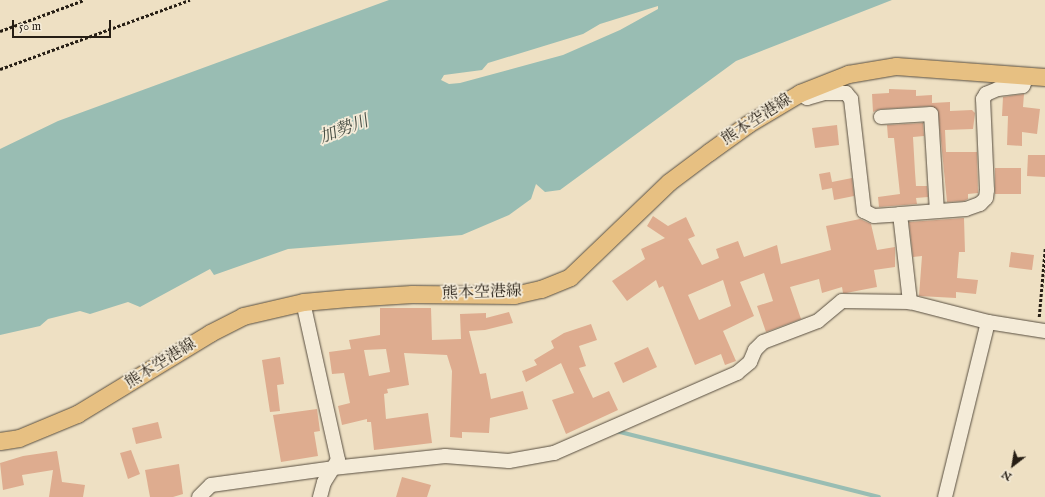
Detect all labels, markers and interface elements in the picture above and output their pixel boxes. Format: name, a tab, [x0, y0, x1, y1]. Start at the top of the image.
scale bar	[14, 12, 113, 38]
text: 50 m	[19, 19, 41, 34]
street label: 熊本空港線	[718, 90, 796, 150]
water label: 加勢川	[317, 111, 371, 149]
street label: 熊本空港線	[442, 282, 522, 304]
street label: 熊本空港線	[122, 335, 200, 393]
north arrow	[993, 445, 1033, 485]
text: N	[999, 467, 1015, 484]

